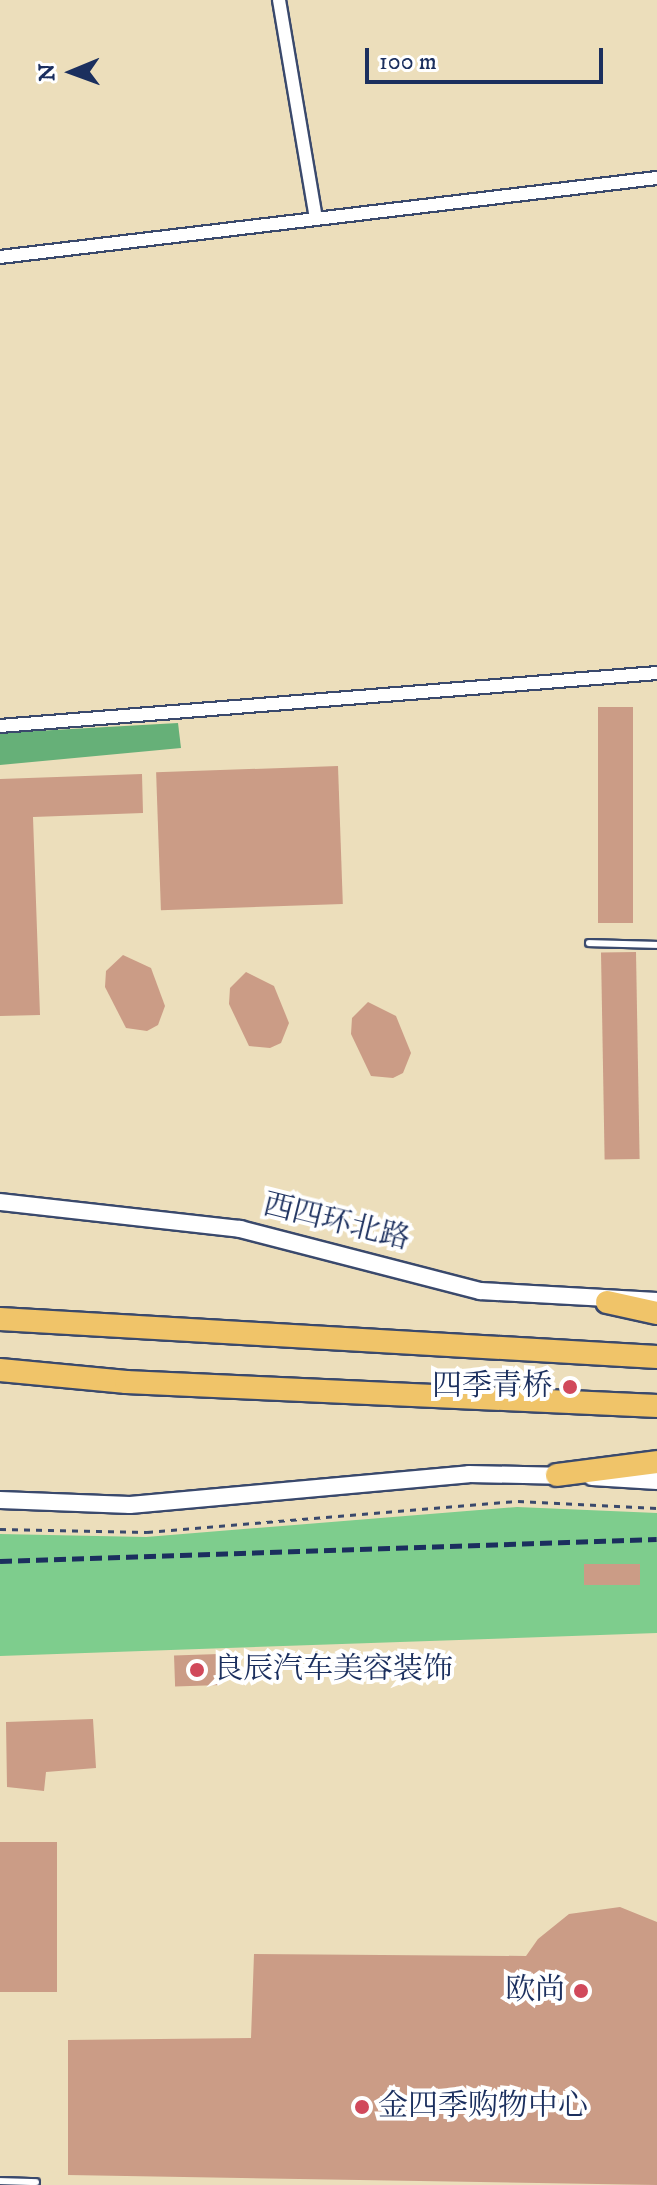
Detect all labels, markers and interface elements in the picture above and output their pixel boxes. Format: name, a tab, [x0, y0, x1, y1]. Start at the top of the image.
north arrow	[32, 32, 112, 112]
scale bar	[369, 32, 607, 82]
text: 100 m	[379, 47, 437, 77]
text: N	[34, 63, 61, 82]
street label: 西四环北路	[259, 1187, 413, 1259]
place label: 四季青桥	[432, 1369, 552, 1405]
marker: 四季青桥	[559, 1376, 581, 1398]
place label: 良辰汽车美容装饰	[213, 1652, 453, 1688]
marker: 良辰汽车美容装饰	[188, 1661, 206, 1679]
place label: 欧尚	[505, 1973, 565, 2009]
marker: 欧尚	[572, 1982, 590, 2000]
place label: 金四季购物中心	[378, 2089, 588, 2125]
marker: 金四季购物中心	[353, 2098, 371, 2116]

